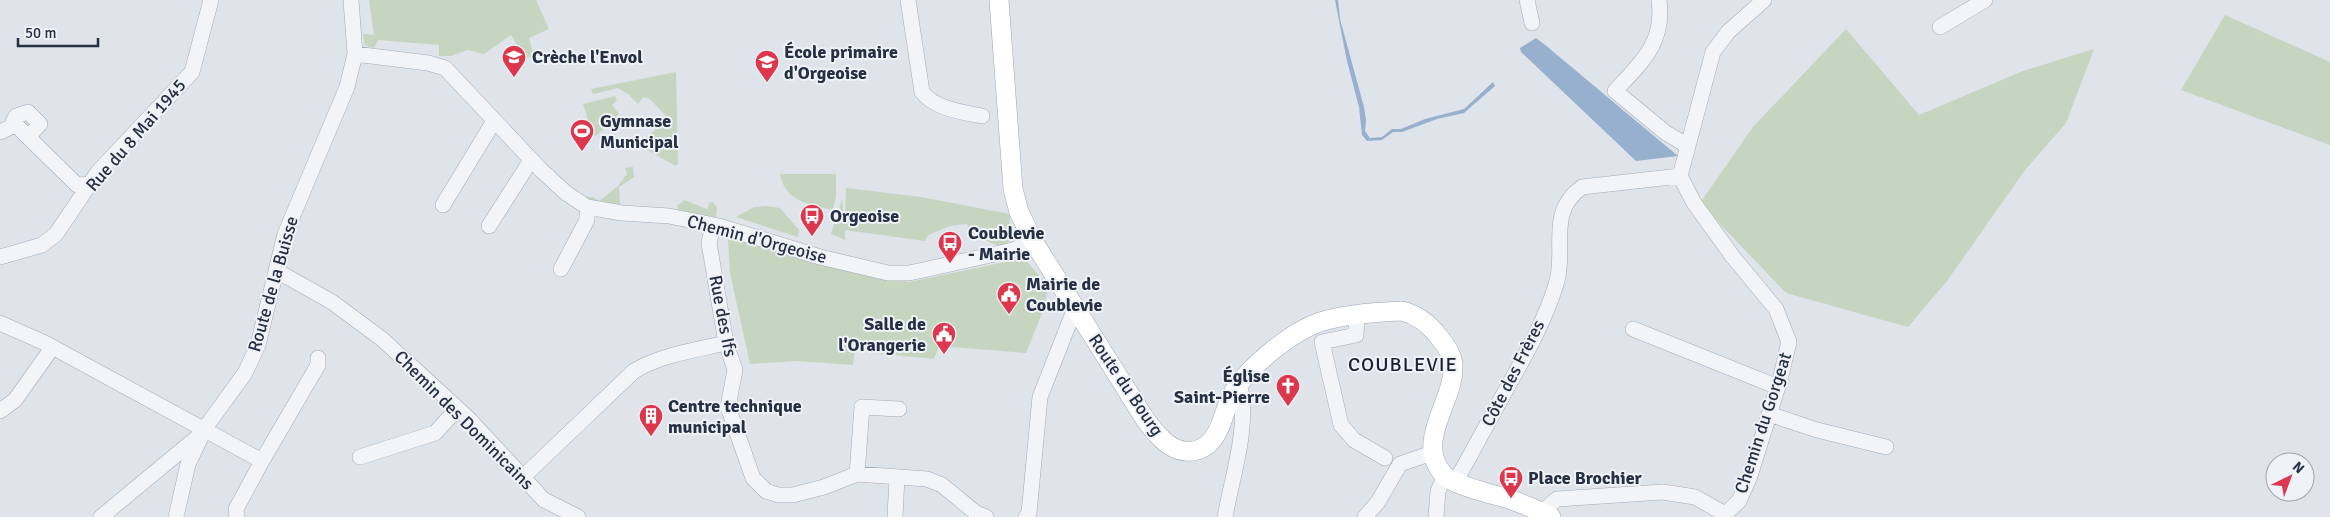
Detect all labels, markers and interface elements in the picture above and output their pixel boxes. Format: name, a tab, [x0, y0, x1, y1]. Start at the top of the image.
scale bar	[18, 15, 98, 47]
text: 50 m	[25, 24, 56, 42]
place label: École primaire d'Orgeoise	[784, 41, 898, 84]
school or university icon: Crèche l'Envol	[501, 44, 527, 78]
place label: Crèche l'Envol	[532, 46, 643, 68]
school or university icon: École primaire d'Orgeoise	[754, 49, 780, 83]
street label: Rue du 8 Mai 1945	[81, 74, 191, 196]
place label: Gymnase Municipal	[600, 110, 679, 153]
sports icon: Gymnase Municipal	[569, 118, 595, 152]
bus stop icon: Orgeoise	[799, 203, 825, 237]
place label: Orgeoise	[830, 205, 899, 227]
street label: Chemin d'Orgeoise	[685, 210, 829, 268]
street label: Route de la Buisse	[243, 214, 303, 354]
place label: Coublevie - Mairie	[968, 222, 1045, 265]
bus stop icon: Coublevie - Mairie	[937, 230, 963, 264]
street label: Rue des Ifs	[704, 273, 742, 359]
place label: Mairie de Coublevie	[1026, 273, 1103, 316]
public building icon: Mairie de Coublevie	[996, 281, 1022, 315]
place label: Salle de l'Orangerie	[838, 313, 926, 356]
street label: Côte des Frères	[1477, 316, 1549, 430]
public building icon: Salle de l'Orangerie	[931, 321, 957, 355]
street label: Route du Bourg	[1084, 330, 1168, 440]
street label: Chemin des Dominicains	[390, 346, 538, 494]
street label: Chemin du Gorgeat	[1730, 350, 1796, 496]
district label: COUBLEVIE	[1348, 352, 1458, 377]
place label: Église Saint-Pierre	[1174, 365, 1270, 408]
church icon: Église Saint-Pierre	[1275, 373, 1301, 407]
place label: Centre technique municipal	[668, 395, 802, 438]
building icon: Centre technique municipal	[638, 403, 664, 437]
north arrow	[2265, 452, 2315, 502]
text: N	[2289, 458, 2308, 477]
bus stop icon: Place Brochier	[1498, 465, 1524, 499]
place label: Place Brochier	[1528, 467, 1643, 489]

